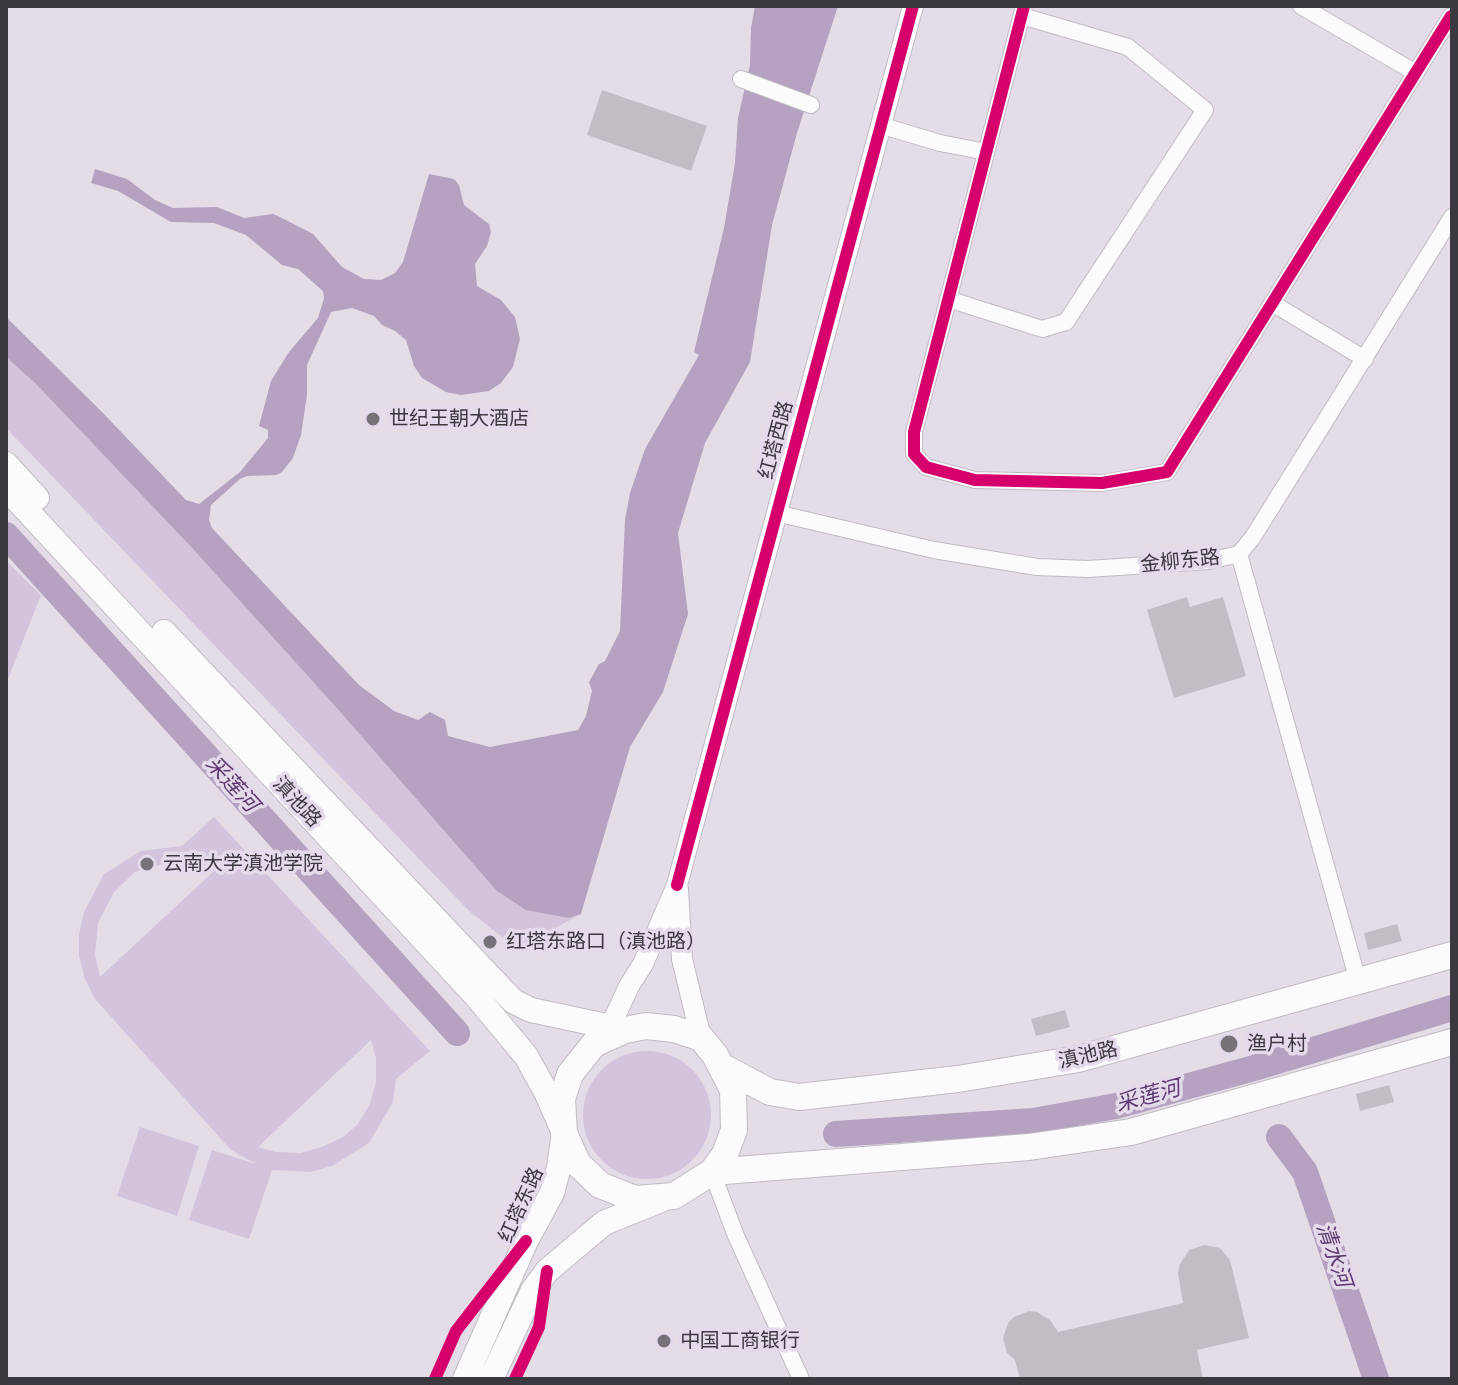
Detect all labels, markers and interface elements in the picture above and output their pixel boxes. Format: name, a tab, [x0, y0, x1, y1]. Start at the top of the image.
street label: 红塔西路	[754, 398, 798, 482]
place label: 世纪王朝大酒店	[389, 407, 529, 431]
marker: 世纪王朝大酒店	[364, 410, 382, 428]
street label: 金柳东路	[1139, 545, 1221, 577]
water label: 采莲河	[200, 751, 264, 817]
street label: 滇池路	[268, 772, 326, 832]
place label: 云南大学滇池学院	[163, 852, 323, 876]
marker: 云南大学滇池学院	[138, 855, 156, 873]
place label: 红塔东路口（滇池路）	[506, 930, 706, 954]
marker: 红塔东路口（滇池路）	[481, 933, 499, 951]
place label: 渔户村	[1247, 1032, 1307, 1056]
marker: 渔户村	[1218, 1033, 1240, 1055]
street label: 滇池路	[1056, 1037, 1120, 1073]
water label: 采莲河	[1113, 1075, 1183, 1117]
street label: 红塔东路	[494, 1164, 548, 1246]
water label: 清水河	[1311, 1220, 1357, 1290]
place label: 中国工商银行	[680, 1329, 800, 1353]
marker: 中国工商银行	[655, 1332, 673, 1350]

